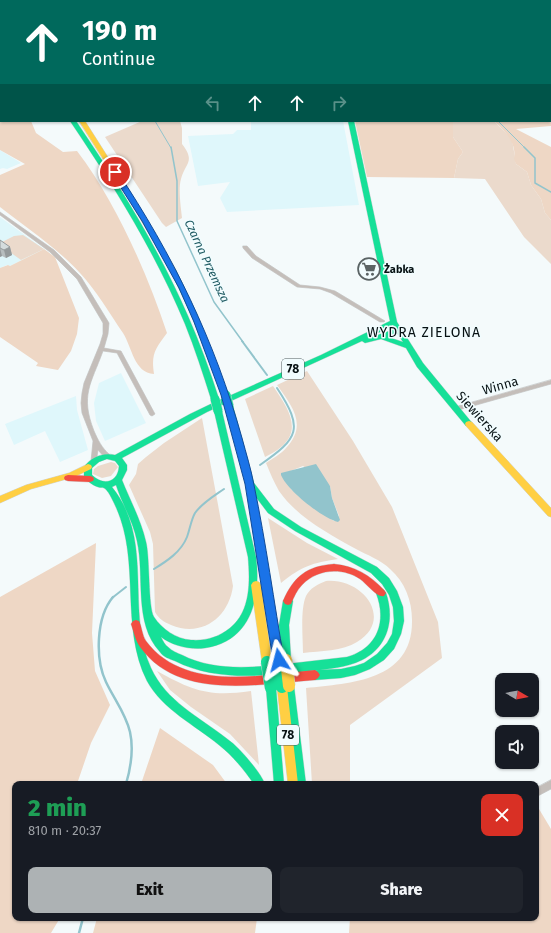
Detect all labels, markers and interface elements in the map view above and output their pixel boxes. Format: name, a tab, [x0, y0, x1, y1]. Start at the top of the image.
text: 190 m	[82, 14, 157, 47]
icon: ahead	[16, 16, 68, 68]
text: Continue	[82, 48, 155, 70]
icon: left	[202, 92, 224, 114]
icon: ahead	[244, 92, 266, 114]
icon: ahead	[286, 92, 308, 114]
icon: right	[328, 92, 350, 114]
pin	[98, 155, 132, 189]
icon: arrive	[104, 161, 126, 183]
water label: Czarna Przemsza	[182, 217, 232, 305]
supermarket icon: Żabka	[356, 256, 382, 282]
place label: Żabka	[384, 263, 414, 276]
district label: WYDRA ZIELONA	[367, 324, 481, 341]
road number: 78	[282, 359, 304, 379]
street label: Winna	[480, 373, 520, 398]
street label: Siewierska	[453, 388, 506, 445]
position arrow	[258, 639, 300, 681]
north arrow	[495, 673, 539, 717]
map controls	[495, 673, 539, 769]
road number: 78	[277, 725, 299, 745]
button: sound	[495, 725, 539, 769]
text: 2 min	[28, 794, 87, 822]
button: close	[481, 794, 523, 836]
text: 810 m · 20:37	[28, 823, 101, 838]
button: Exit	[28, 867, 272, 913]
button: Share	[280, 867, 523, 913]

